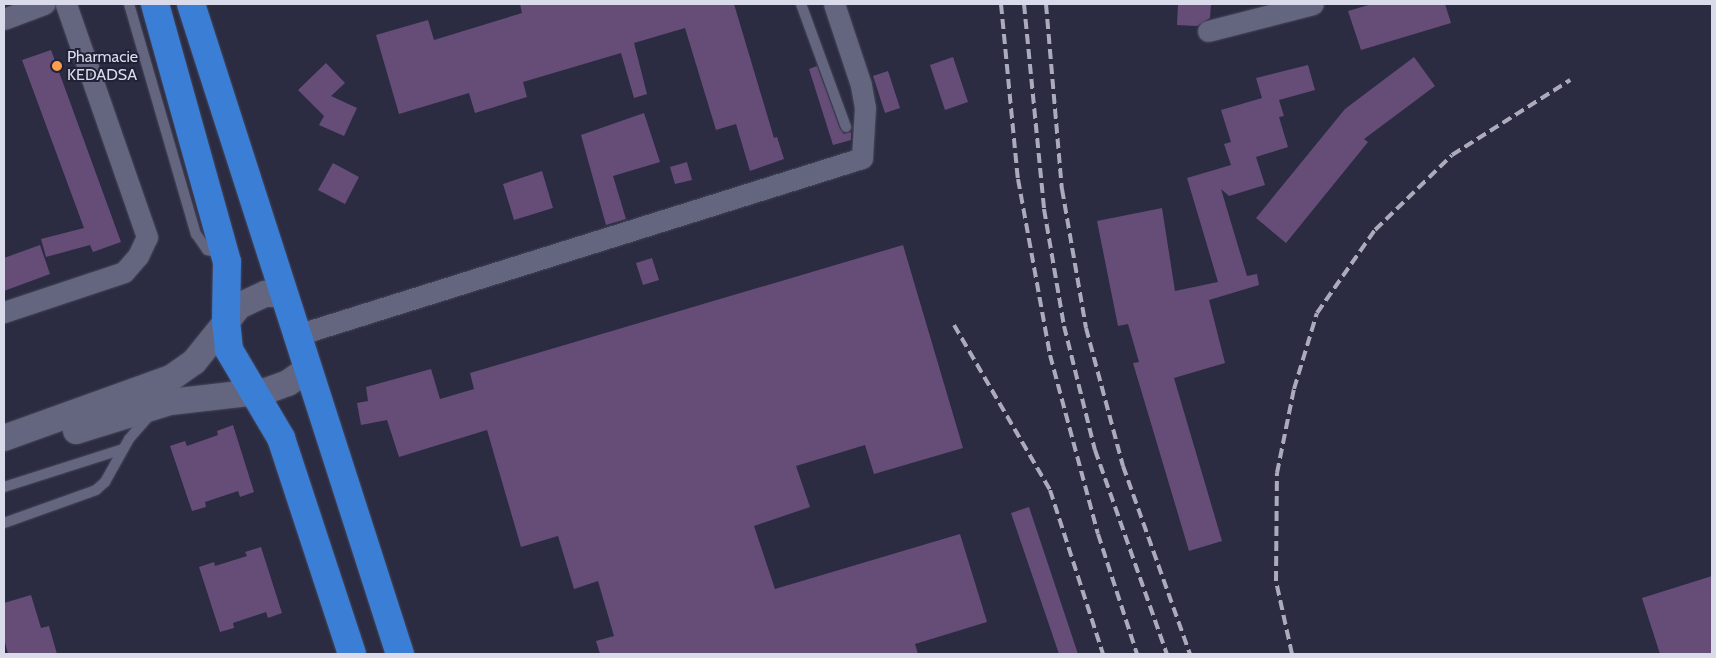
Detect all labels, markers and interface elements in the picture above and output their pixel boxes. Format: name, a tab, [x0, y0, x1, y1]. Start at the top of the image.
place label: Pharmacie KEDADSA	[67, 47, 138, 85]
marker: Pharmacie KEDADSA	[51, 60, 63, 72]

